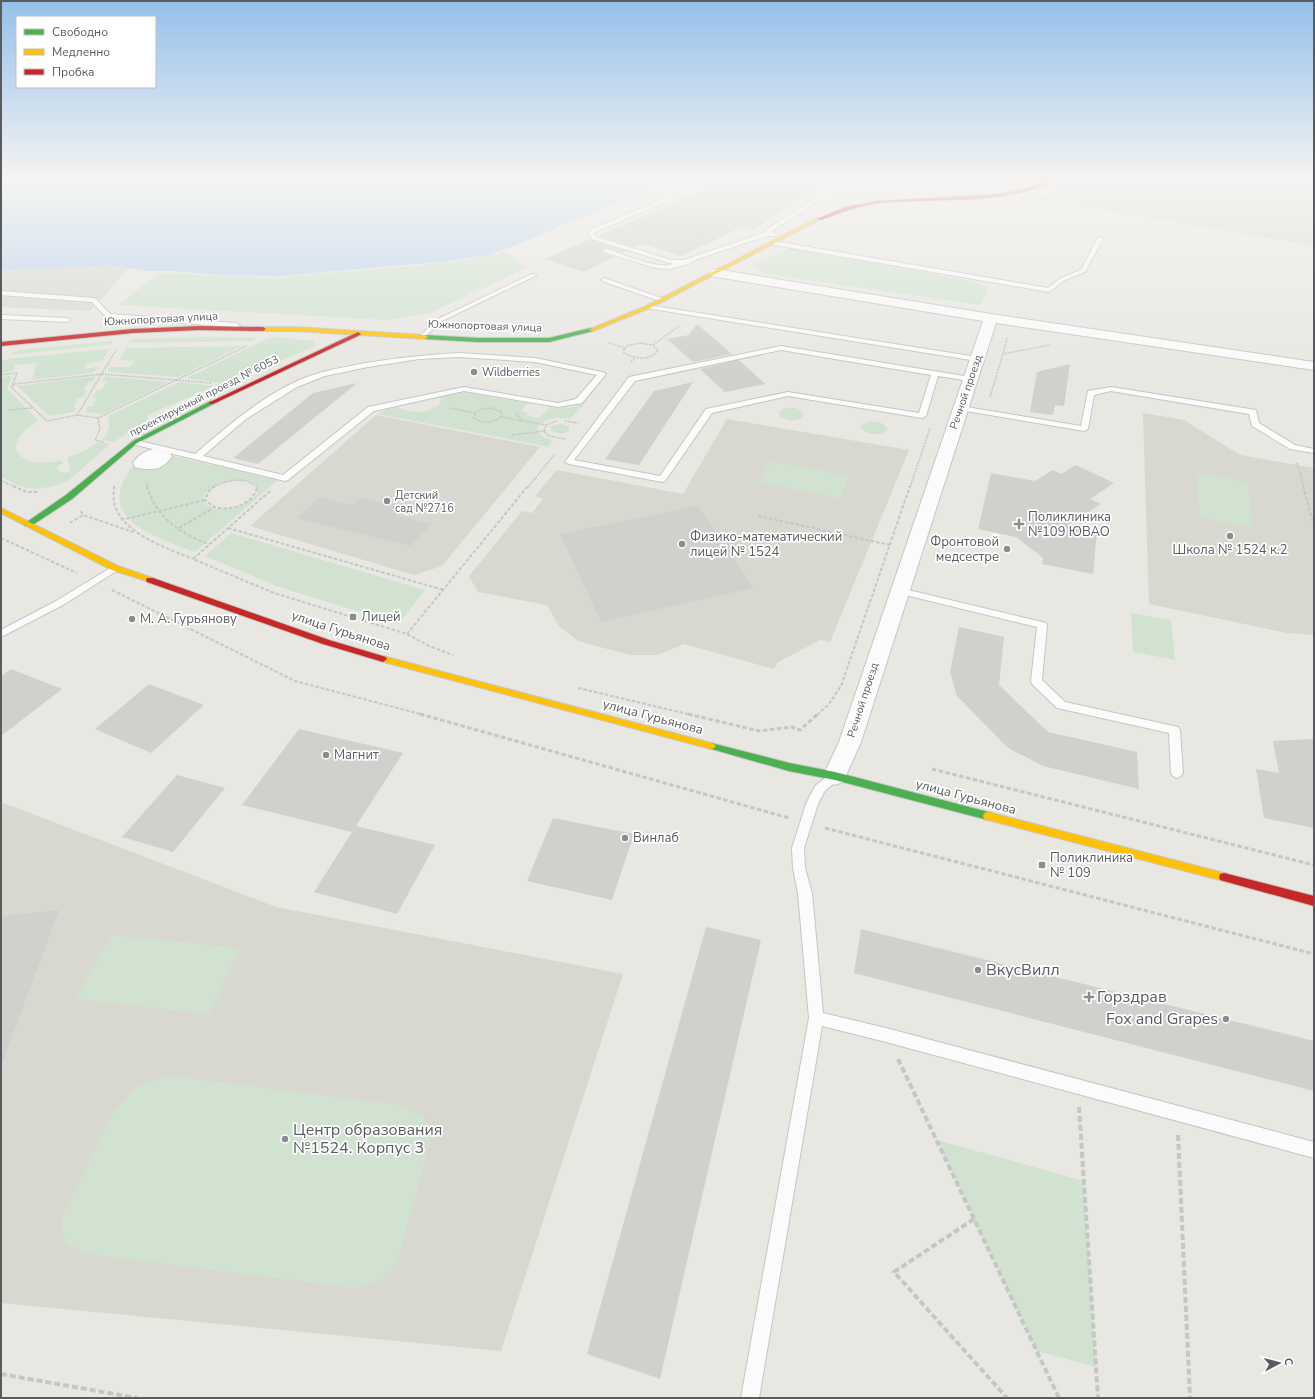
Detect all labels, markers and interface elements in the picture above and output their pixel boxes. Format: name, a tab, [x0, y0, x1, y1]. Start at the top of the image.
legend	[16, 16, 156, 88]
text: Свободно	[52, 24, 108, 40]
text: Медленно	[52, 44, 110, 60]
text: Пробка	[52, 64, 95, 80]
street label: Южнопортовая улица	[104, 309, 218, 329]
street label: Южнопортовая улица	[428, 317, 542, 335]
street label: проектируемый проезд № 6053	[127, 352, 281, 440]
street label: Речной проезд	[946, 352, 986, 431]
place label: Wildberries	[482, 365, 540, 380]
marker: Wildberries	[469, 367, 479, 377]
place label: Детский сад №2716	[395, 488, 454, 516]
marker: Детский сад №2716	[382, 496, 392, 506]
place label: Поликлиника №109 ЮВАО	[1028, 508, 1111, 541]
marker: Поликлиника №109 ЮВАО	[1013, 518, 1025, 530]
place label: Физико-математический лицей № 1524	[690, 528, 842, 561]
marker: Школа № 1524 к.2	[1225, 531, 1235, 541]
place label: Фронтовой медсестре	[930, 533, 999, 566]
marker: Физико-математический лицей № 1524	[677, 539, 687, 549]
place label: Школа № 1524 к.2	[1172, 541, 1288, 559]
marker: Фронтовой медсестре	[1002, 544, 1012, 554]
street label: улица Гурьянова	[289, 606, 393, 656]
place label: Лицей	[361, 608, 401, 626]
place label: М. А. Гурьянову	[140, 610, 237, 628]
marker: Лицей	[348, 612, 358, 622]
marker: М. А. Гурьянову	[127, 614, 137, 624]
street label: Речной проезд	[844, 660, 882, 739]
street label: улица Гурьянова	[601, 695, 705, 739]
place label: Магнит	[334, 746, 379, 764]
marker: Магнит	[321, 750, 331, 760]
street label: улица Гурьянова	[914, 775, 1018, 819]
place label: Винлаб	[633, 829, 679, 847]
marker: Винлаб	[620, 833, 630, 843]
place label: Поликлиника № 109	[1050, 849, 1133, 882]
marker: Поликлиника № 109	[1037, 860, 1047, 870]
place label: ВкусВилл	[986, 959, 1060, 981]
marker: ВкусВилл	[973, 965, 983, 975]
place label: Горздрав	[1097, 986, 1167, 1008]
marker: Горздрав	[1084, 992, 1094, 1002]
place label: Fox and Grapes	[1106, 1008, 1218, 1030]
marker: Fox and Grapes	[1221, 1014, 1231, 1024]
place label: Центр образования №1524. Корпус 3	[293, 1119, 442, 1159]
marker: Центр образования №1524. Корпус 3	[280, 1134, 290, 1144]
north arrow	[1259, 1343, 1299, 1383]
text: С	[1281, 1357, 1296, 1367]

